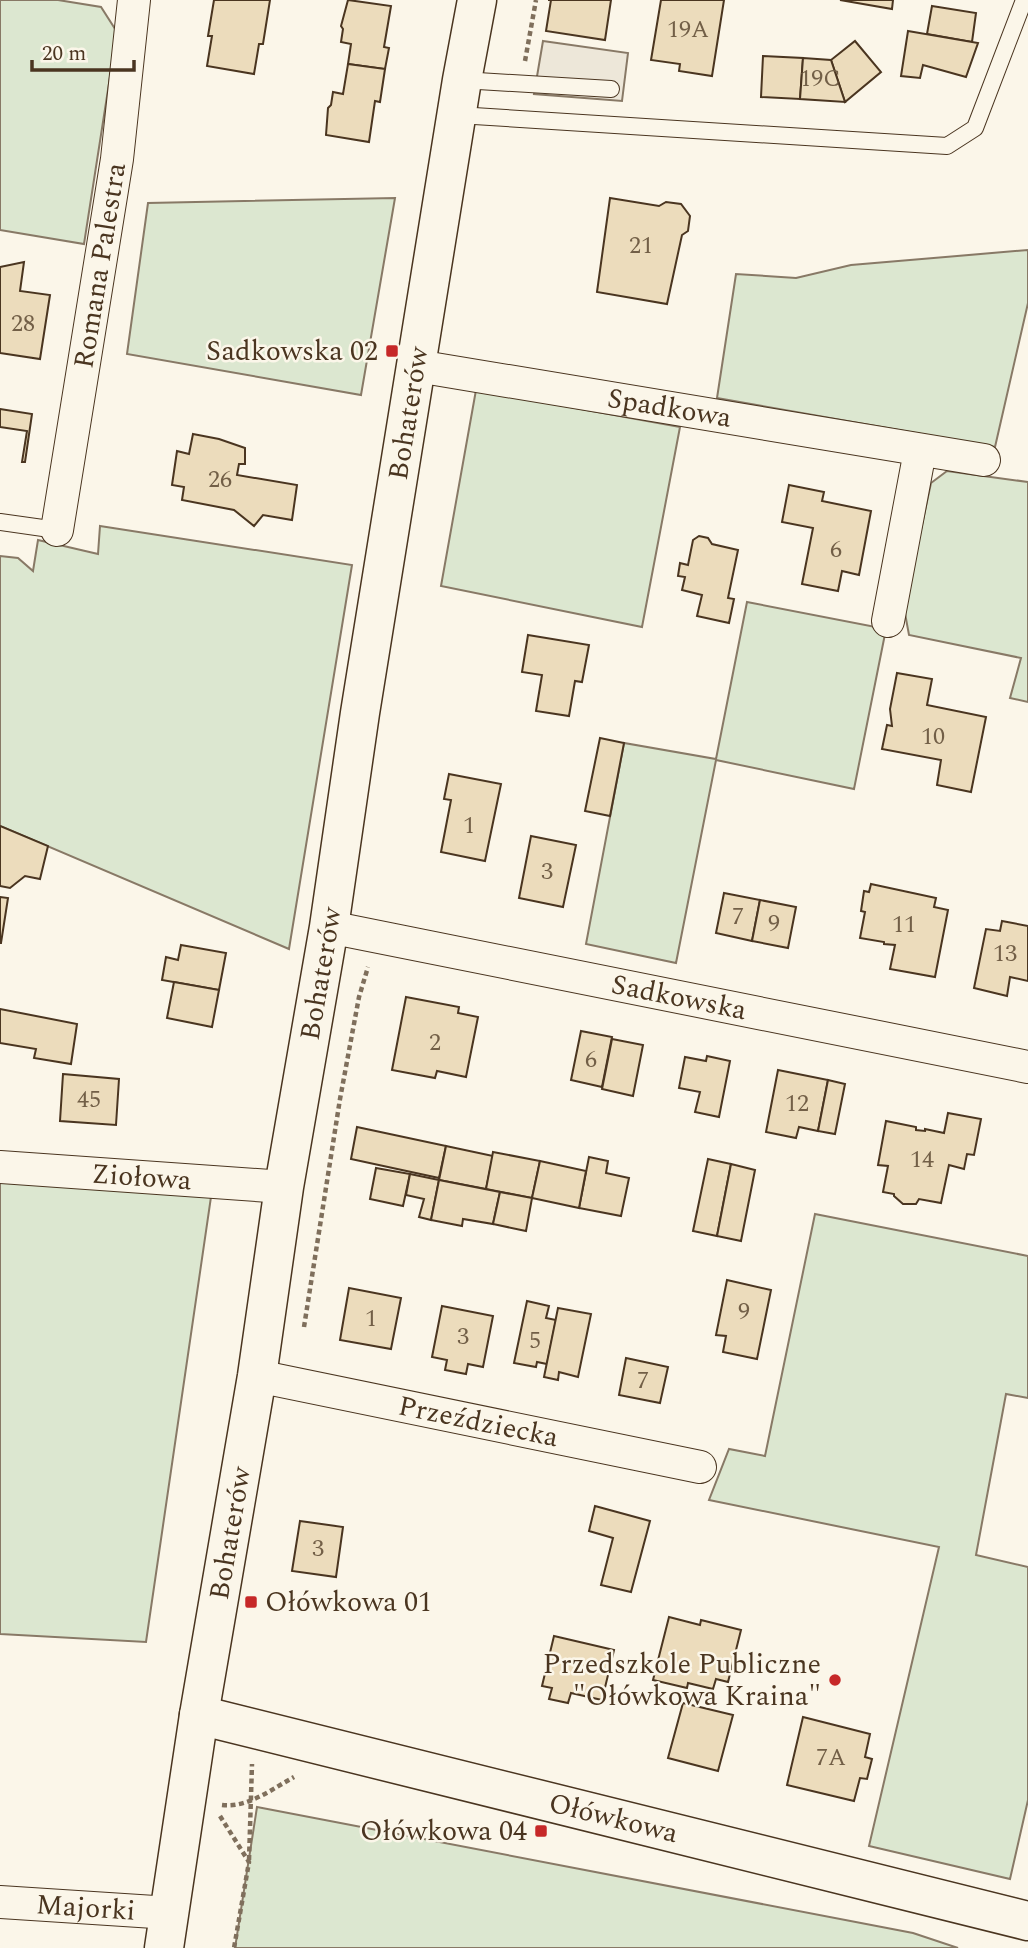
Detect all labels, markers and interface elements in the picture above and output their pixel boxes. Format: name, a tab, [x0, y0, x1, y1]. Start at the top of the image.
house number: 19A	[667, 12, 709, 48]
scale bar	[32, 28, 133, 72]
text: 20 m	[42, 38, 86, 70]
house number: 19C	[799, 61, 841, 97]
street label: Romana Palestra	[62, 159, 138, 372]
house number: 21	[629, 228, 653, 264]
house number: 28	[11, 306, 35, 342]
place label: Sadkowska 02	[206, 330, 378, 373]
street label: Bohaterów	[376, 343, 440, 483]
marker: Sadkowska 02	[384, 343, 400, 359]
street label: Spadkowa	[604, 376, 735, 439]
house number: 26	[208, 462, 232, 498]
house number: 6	[830, 532, 842, 568]
house number: 10	[921, 719, 945, 755]
house number: 1	[463, 808, 475, 844]
house number: 3	[541, 854, 553, 890]
house number: 7	[732, 899, 744, 935]
street label: Bohaterów	[288, 903, 353, 1044]
house number: 9	[768, 906, 780, 942]
house number: 11	[892, 907, 916, 943]
house number: 13	[993, 936, 1017, 972]
street label: Sadkowska	[608, 963, 751, 1032]
house number: 2	[429, 1025, 441, 1061]
house number: 6	[585, 1042, 597, 1078]
house number: 45	[77, 1082, 101, 1118]
house number: 12	[785, 1086, 809, 1122]
house number: 14	[910, 1142, 934, 1178]
street label: Ziołowa	[90, 1152, 193, 1202]
house number: 9	[738, 1294, 750, 1330]
house number: 1	[365, 1301, 377, 1337]
house number: 3	[457, 1319, 469, 1355]
house number: 5	[529, 1323, 541, 1359]
house number: 7	[637, 1363, 649, 1399]
street label: Przeździecka	[394, 1384, 563, 1459]
street label: Bohaterów	[198, 1462, 263, 1603]
house number: 3	[312, 1531, 324, 1567]
place label: Ołówkowa 01	[265, 1581, 432, 1624]
marker: Ołówkowa 01	[243, 1594, 259, 1610]
place label: Przedszkole Publiczne "Ołówkowa Kraina"	[543, 1643, 821, 1718]
marker: Przedszkole Publiczne "Ołówkowa Kraina"	[827, 1672, 843, 1688]
house number: 7A	[816, 1740, 846, 1776]
street label: Ołówkowa	[544, 1781, 683, 1855]
place label: Ołówkowa 04	[360, 1810, 527, 1853]
marker: Ołówkowa 04	[533, 1823, 549, 1839]
street label: Majorki	[35, 1883, 137, 1932]

